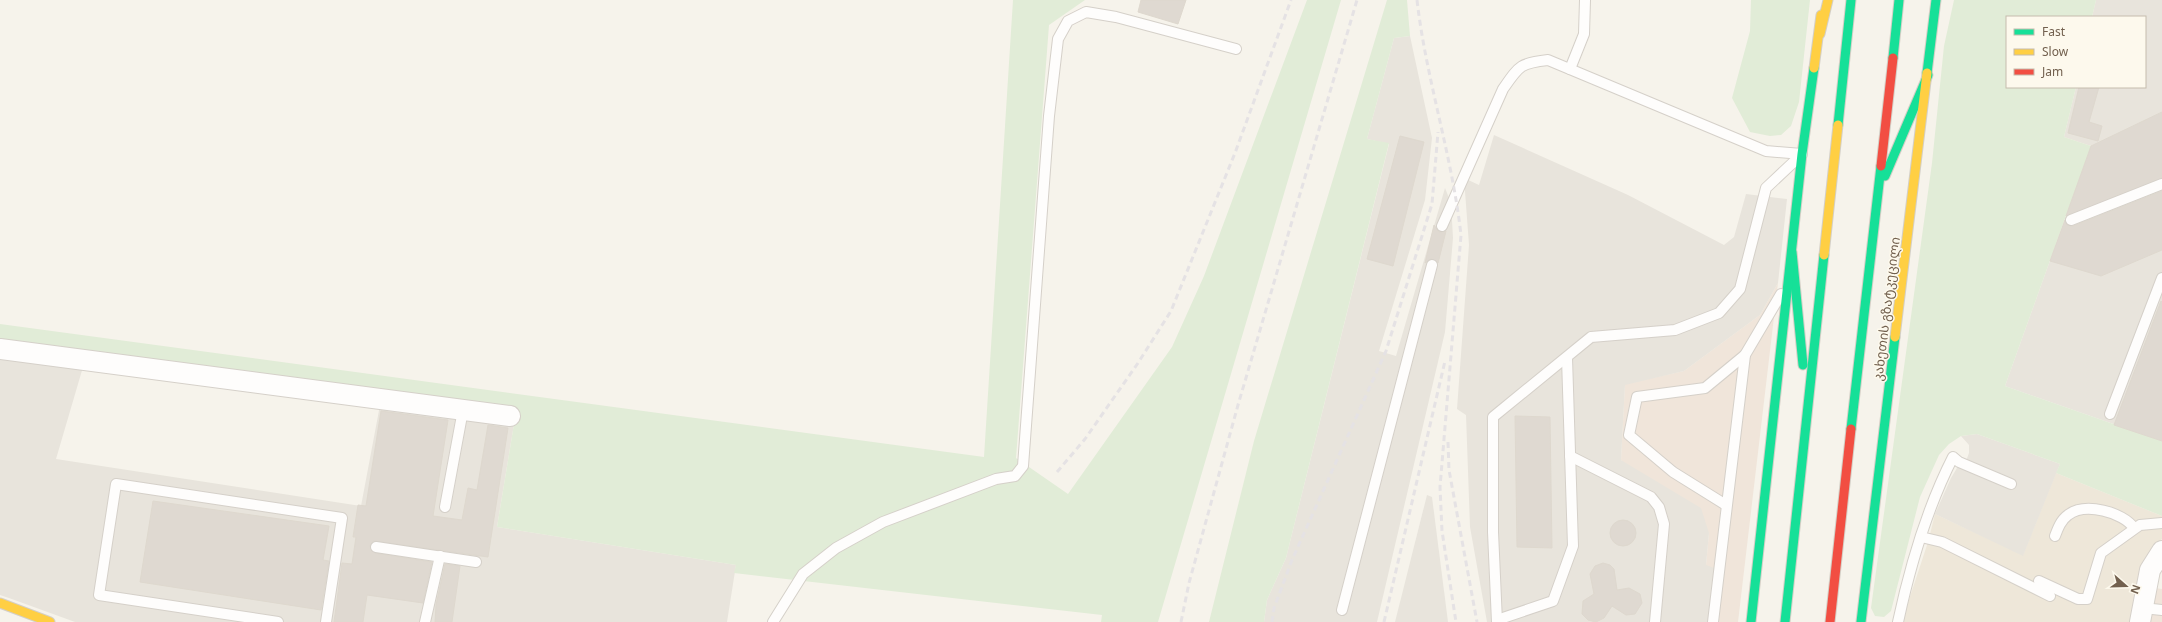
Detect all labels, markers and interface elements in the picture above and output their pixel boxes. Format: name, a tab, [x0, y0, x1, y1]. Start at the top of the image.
legend	[2006, 16, 2146, 88]
text: Fast	[2042, 23, 2066, 40]
text: Slow	[2042, 43, 2069, 60]
text: Jam	[2041, 63, 2063, 80]
street label: კახეთის გზატკეცილი	[1868, 236, 1904, 382]
north arrow	[2106, 566, 2146, 606]
text: N	[2127, 583, 2144, 596]

